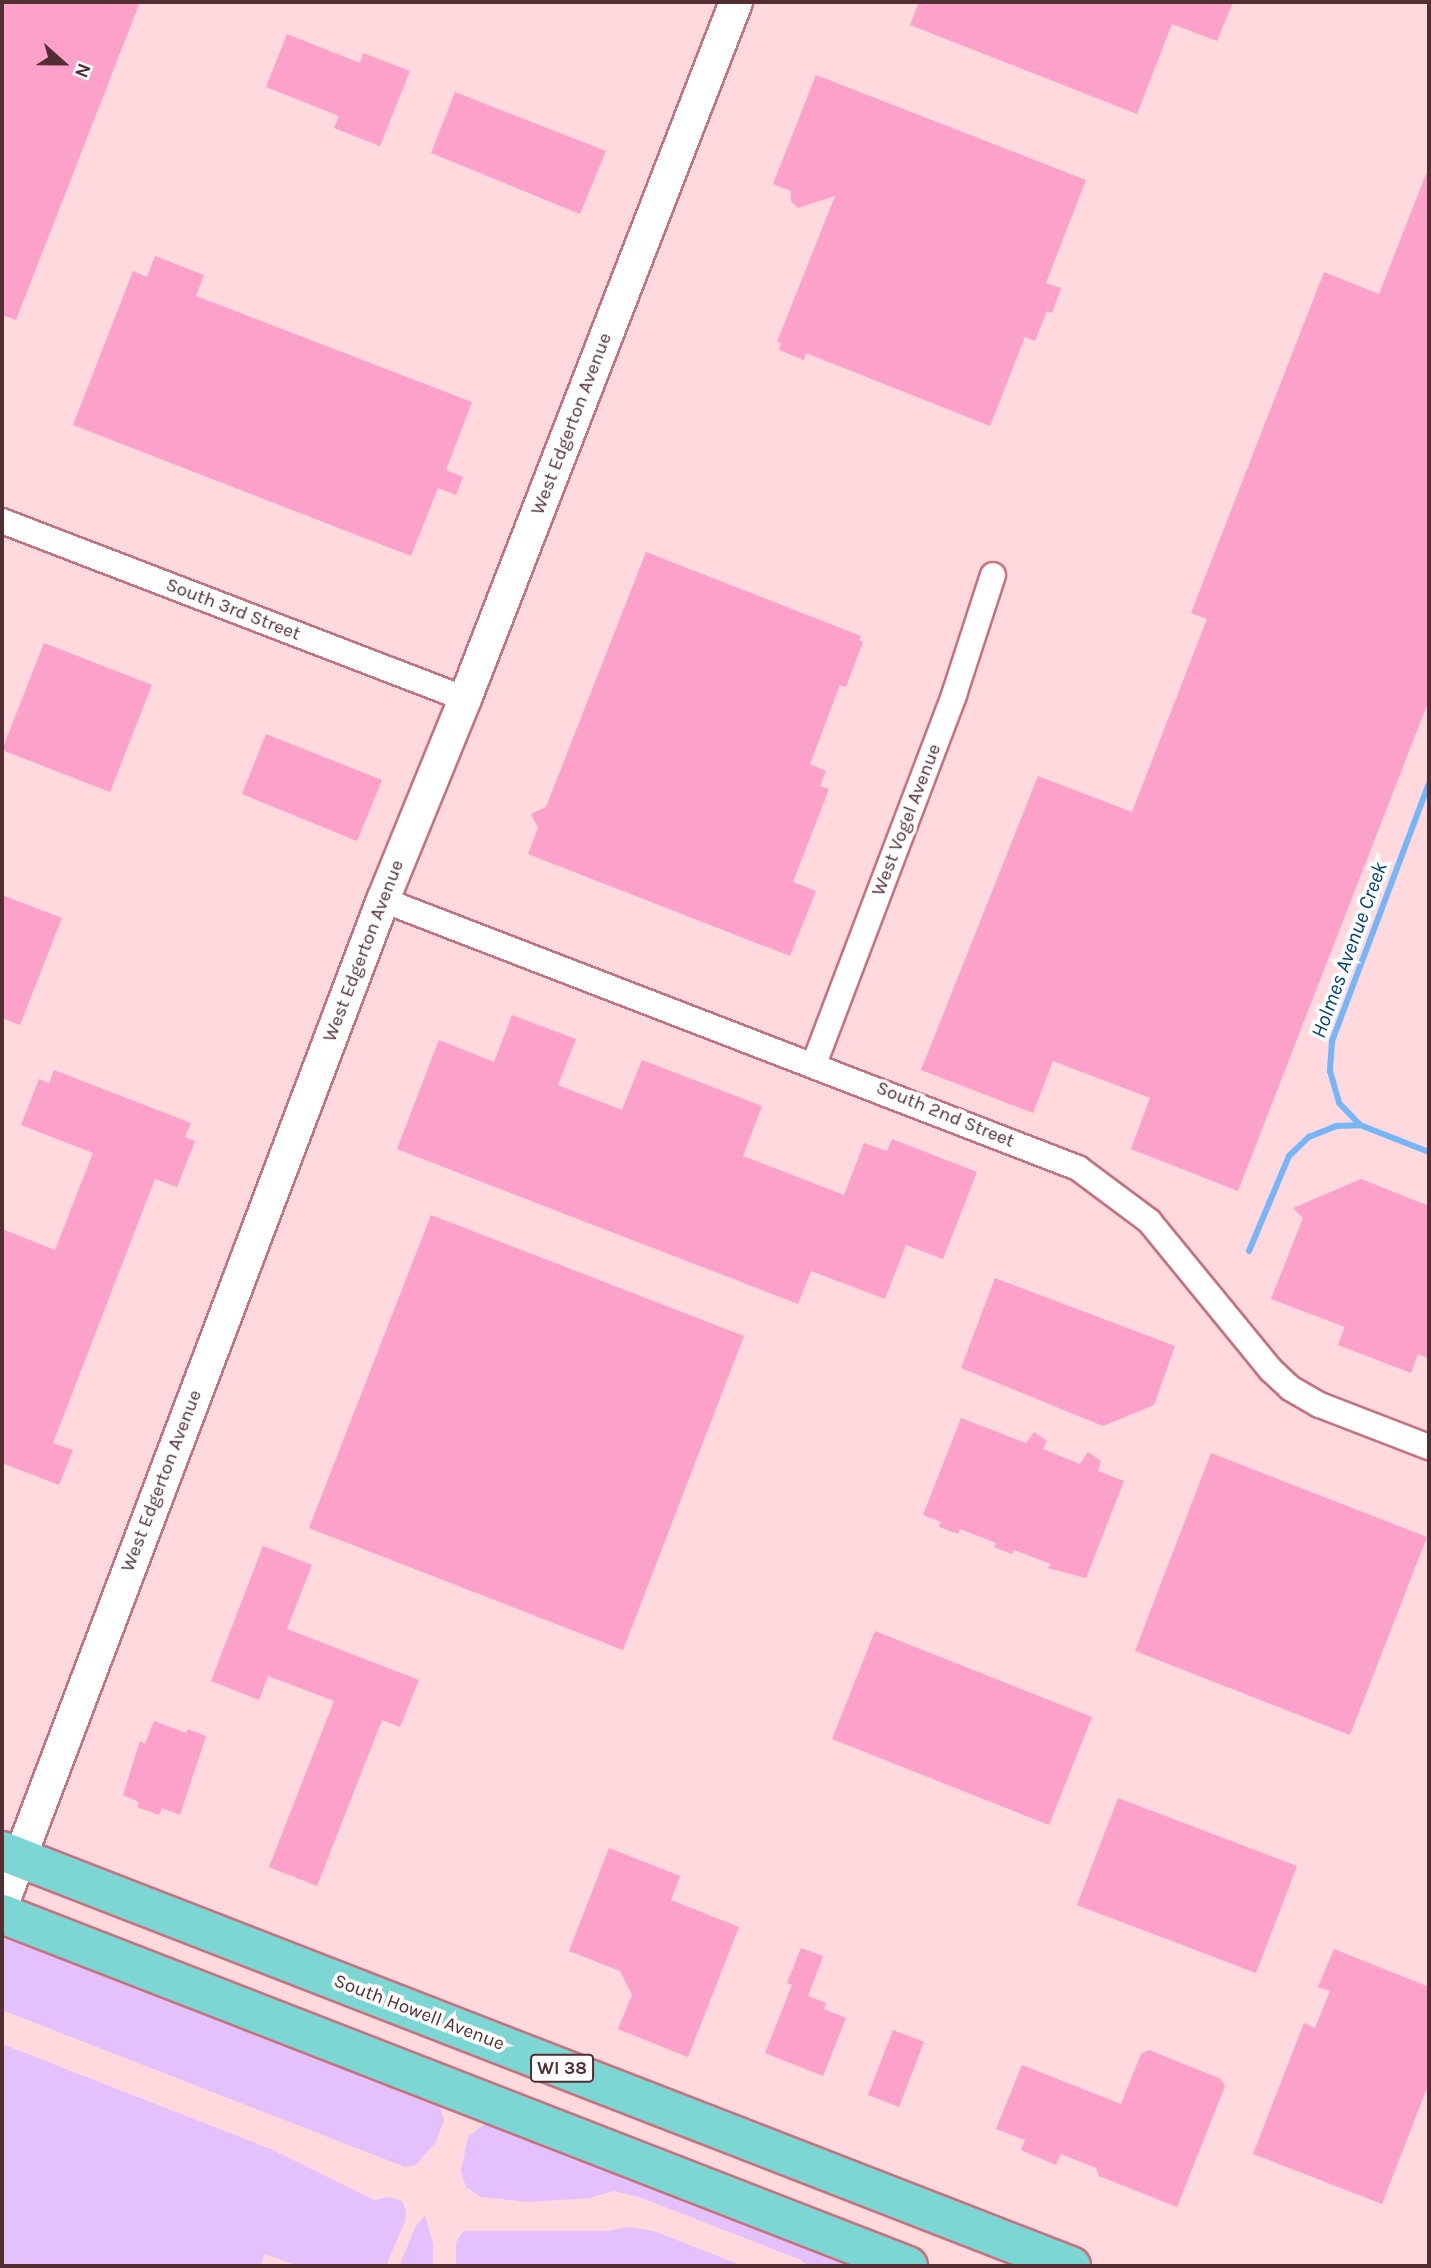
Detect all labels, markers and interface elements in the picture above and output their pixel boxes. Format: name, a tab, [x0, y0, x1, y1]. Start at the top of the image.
north arrow	[28, 28, 98, 98]
text: N	[70, 60, 95, 81]
street label: West Edgerton Avenue	[527, 330, 617, 518]
street label: South 3rd Street	[162, 574, 304, 646]
street label: West Vogel Avenue	[867, 741, 947, 899]
street label: West Edgerton Avenue	[319, 857, 409, 1045]
water label: Holmes Avenue Creek	[1305, 858, 1393, 1042]
street label: South 2nd Street	[873, 1077, 1017, 1153]
street label: West Edgerton Avenue	[117, 1387, 207, 1575]
street label: South Howell Avenue	[331, 1970, 507, 2056]
road number: WI 38	[529, 2054, 595, 2082]

